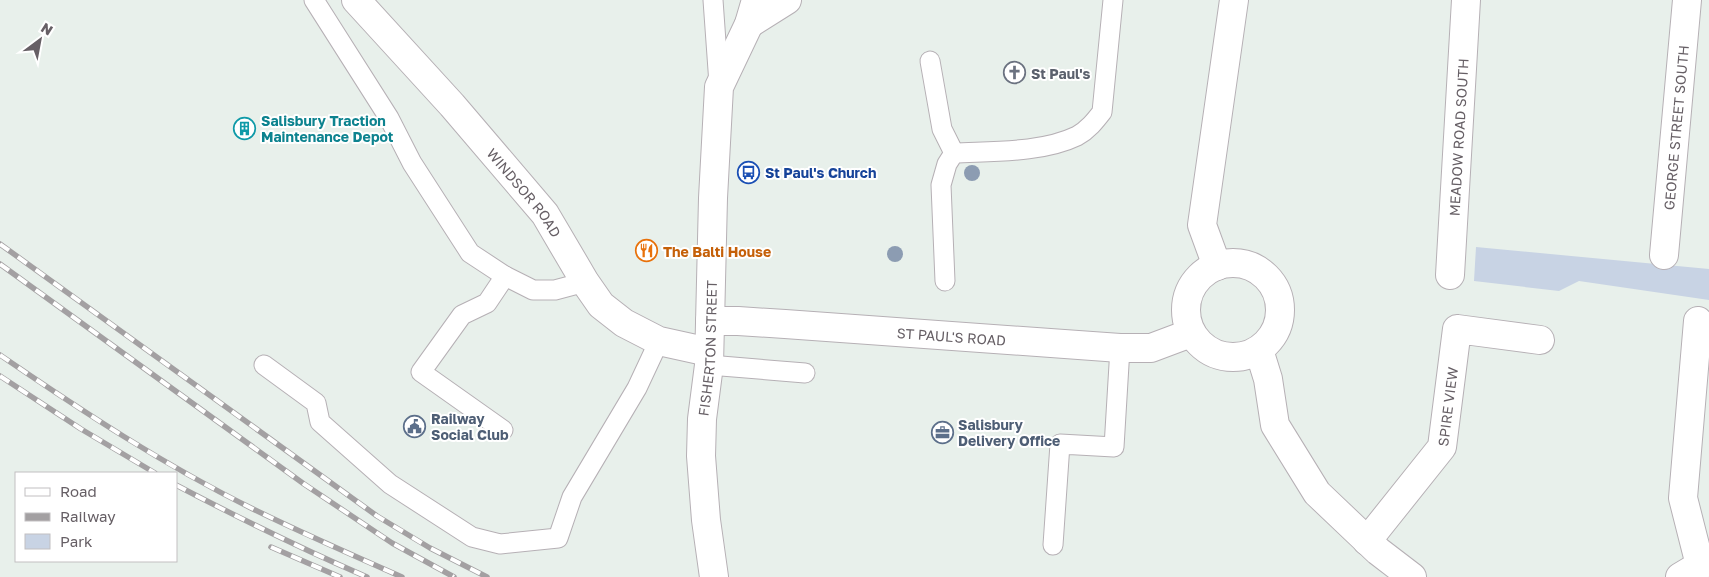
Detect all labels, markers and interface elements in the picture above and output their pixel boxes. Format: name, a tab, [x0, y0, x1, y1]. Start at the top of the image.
north arrow	[15, 15, 65, 65]
text: N	[38, 19, 56, 39]
street label: GEORGE STREET SOUTH	[1660, 44, 1691, 211]
street label: MEADOW ROAD SOUTH	[1445, 58, 1471, 217]
church icon: St Paul's	[1003, 61, 1027, 85]
place label: St Paul's	[1031, 65, 1091, 82]
place label: Salisbury Traction Maintenance Depot	[261, 112, 394, 145]
building icon: Salisbury Traction Maintenance Depot	[233, 116, 257, 140]
street label: WINDSOR ROAD	[484, 144, 565, 240]
bus stop icon: St Paul's Church	[737, 160, 761, 184]
place label: St Paul's Church	[765, 164, 876, 181]
restaurant icon: The Balti House	[635, 239, 659, 263]
place label: The Balti House	[663, 243, 771, 260]
street label: FISHERTON STREET	[694, 280, 720, 417]
street label: ST PAUL'S ROAD	[896, 324, 1007, 348]
street label: SPIRE VIEW	[1434, 365, 1461, 447]
place label: Railway Social Club	[431, 410, 509, 443]
public building icon: Railway Social Club	[403, 414, 427, 438]
place label: Salisbury Delivery Office	[958, 416, 1060, 449]
office icon: Salisbury Delivery Office	[930, 420, 954, 444]
legend	[15, 472, 178, 562]
text: Road	[60, 482, 97, 500]
text: Railway	[60, 507, 116, 525]
text: Park	[60, 532, 93, 550]

